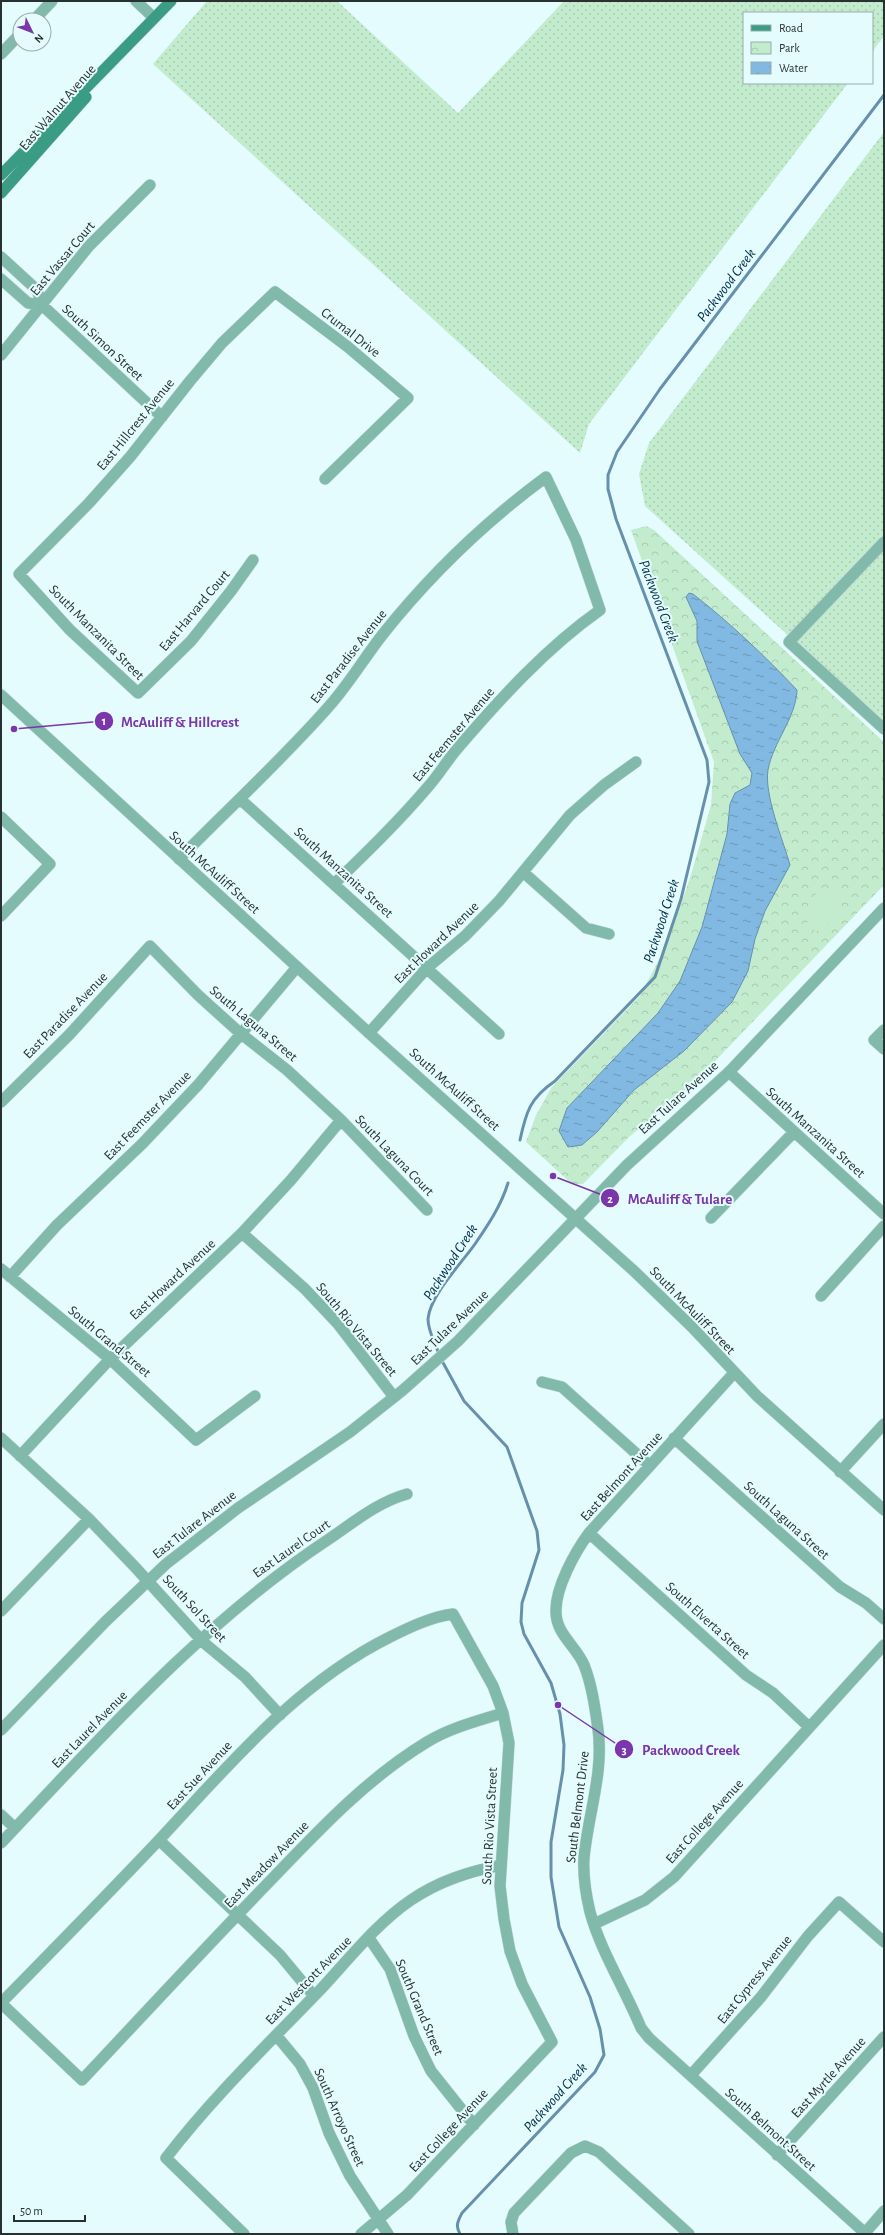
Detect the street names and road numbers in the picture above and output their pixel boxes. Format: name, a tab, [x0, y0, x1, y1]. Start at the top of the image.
street label: East Walnut Avenue	[17, 62, 99, 153]
street label: East Vassar Court	[28, 219, 98, 298]
street label: South Simon Street	[59, 302, 146, 384]
street label: Crumal Drive	[318, 305, 383, 360]
street label: East Hillcrest Avenue	[95, 376, 177, 473]
street label: East Harvard Court	[157, 567, 233, 654]
street label: South Manzanita Street	[46, 583, 147, 683]
street label: East Paradise Avenue	[308, 607, 390, 706]
street label: East Feemster Avenue	[410, 685, 497, 784]
street label: South Manzanita Street	[291, 825, 396, 921]
street label: South McAuliff Street	[167, 829, 263, 917]
street label: East Howard Avenue	[392, 899, 482, 986]
street label: East Paradise Avenue	[21, 970, 110, 1062]
street label: South Laguna Street	[207, 983, 300, 1065]
street label: South McAuliff Street	[407, 1046, 503, 1134]
street label: East Tulare Avenue	[636, 1059, 721, 1137]
street label: East Feemster Avenue	[102, 1068, 194, 1163]
street label: South Manzanita Street	[763, 1085, 868, 1181]
street label: South Laguna Court	[352, 1113, 437, 1199]
street label: East Howard Avenue	[127, 1237, 218, 1323]
street label: South McAuliff Street	[647, 1264, 738, 1358]
street label: South Rio Vista Street	[313, 1280, 400, 1380]
street label: East Tulare Avenue	[408, 1287, 491, 1368]
street label: South Grand Street	[65, 1303, 154, 1381]
street label: East Belmont Avenue	[578, 1429, 665, 1524]
street label: South Laguna Street	[741, 1479, 832, 1563]
street label: East Tulare Avenue	[150, 1488, 239, 1562]
street label: East Laurel Court	[250, 1517, 333, 1581]
street label: South Sol Street	[160, 1572, 229, 1645]
street label: South Elverta Street	[663, 1580, 752, 1662]
street label: East Laurel Avenue	[49, 1688, 130, 1771]
street label: East Sue Avenue	[165, 1739, 235, 1813]
street label: South Belmont Drive	[564, 1750, 592, 1864]
street label: South Rio Vista Street	[480, 1767, 500, 1885]
street label: East College Avenue	[663, 1777, 746, 1867]
street label: East Meadow Avenue	[222, 1818, 312, 1911]
street label: East Cypress Avenue	[715, 1933, 795, 2027]
street label: East Westcott Avenue	[263, 1934, 354, 2028]
street label: South Grand Street	[393, 1957, 446, 2058]
street label: East Myrtle Avenue	[789, 2034, 869, 2121]
street label: South Arroyo Street	[311, 2066, 367, 2169]
street label: East College Avenue	[407, 2086, 491, 2175]
street label: South Belmont Street	[722, 2086, 819, 2174]

